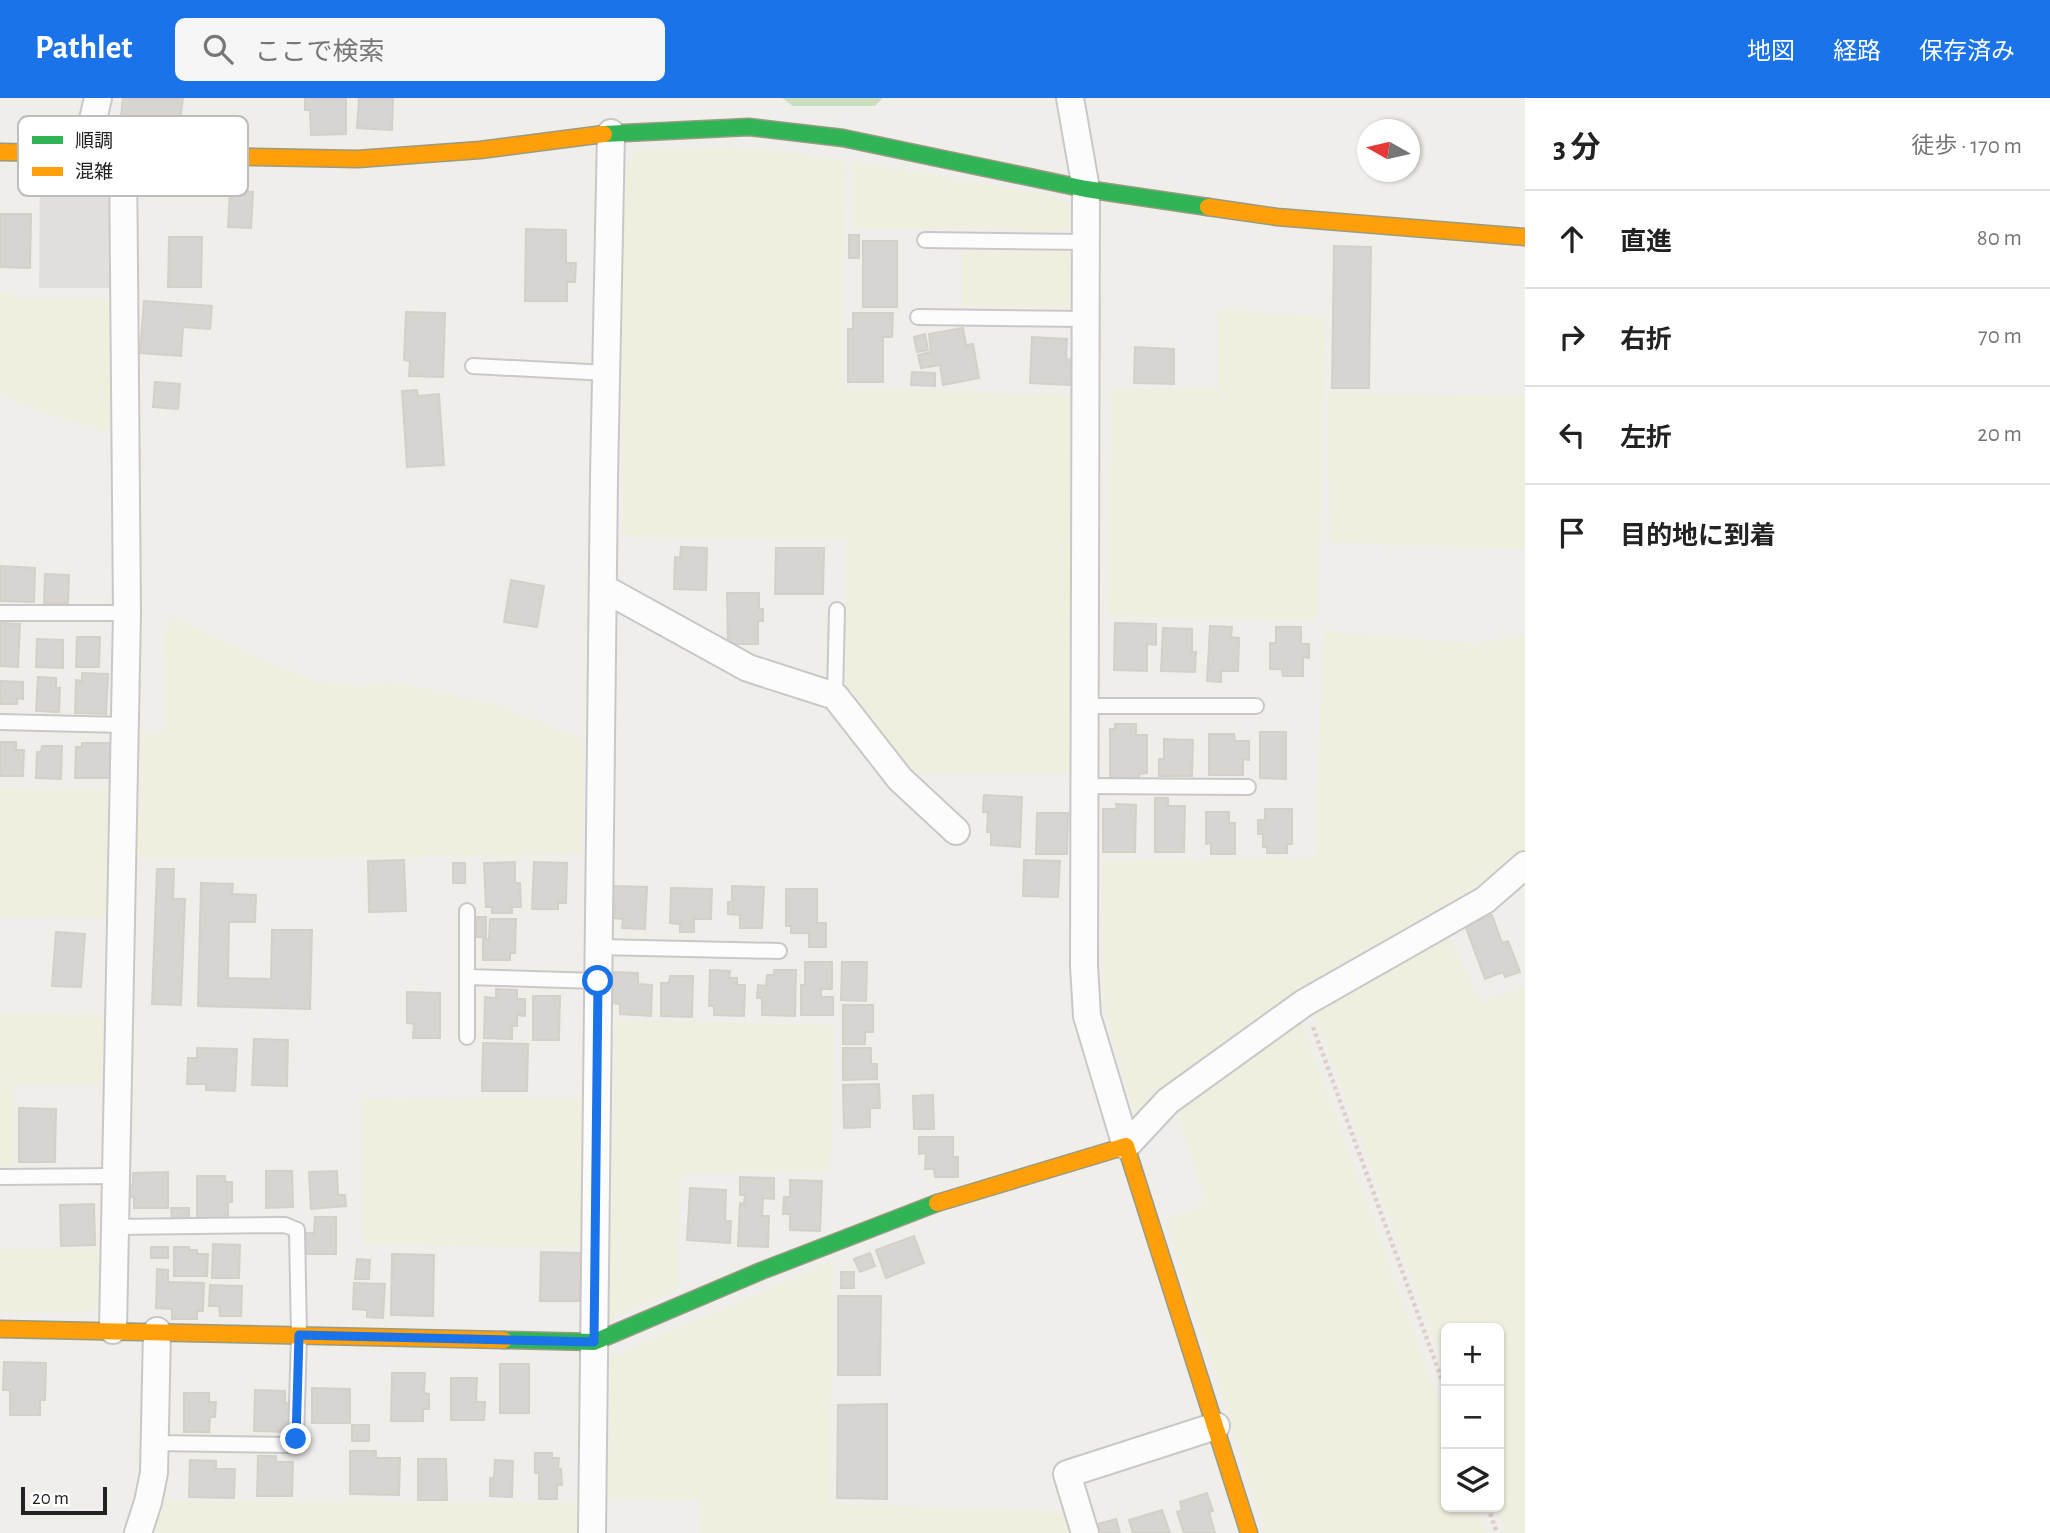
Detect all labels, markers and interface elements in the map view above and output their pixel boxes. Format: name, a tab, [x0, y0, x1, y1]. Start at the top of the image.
search box	[175, 18, 665, 81]
icon: search	[199, 30, 237, 68]
text: Pathlet	[35, 32, 133, 65]
text: ここで検索	[255, 39, 385, 65]
text: 地図	[1747, 40, 1795, 64]
text: 経路	[1833, 40, 1881, 64]
text: 保存済み	[1919, 40, 2015, 64]
legend	[18, 116, 248, 196]
north arrow	[1357, 119, 1420, 182]
text: 順調	[75, 131, 113, 151]
text: 3 分	[1553, 133, 1600, 163]
text: 徒歩 · 170 m	[1911, 135, 2022, 158]
text: 混雑	[75, 161, 113, 182]
icon: ahead	[1553, 220, 1591, 258]
text: 80 m	[1977, 227, 2022, 250]
text: 直進	[1620, 229, 1672, 255]
icon: right	[1553, 318, 1591, 356]
text: 70 m	[1978, 325, 2022, 348]
text: 右折	[1620, 327, 1672, 353]
icon: left	[1553, 416, 1591, 454]
text: 20 m	[1977, 423, 2022, 446]
text: 左折	[1620, 425, 1672, 451]
icon: arrive	[1553, 514, 1591, 552]
text: 目的地に到着	[1620, 523, 1776, 549]
route start	[582, 965, 613, 996]
map controls	[1441, 1323, 1504, 1512]
button: +	[1441, 1323, 1504, 1386]
button: −	[1441, 1386, 1504, 1449]
route end	[280, 1423, 311, 1454]
button: layers	[1441, 1449, 1504, 1512]
scale bar	[21, 1484, 107, 1516]
text: 20 m	[32, 1489, 69, 1508]

